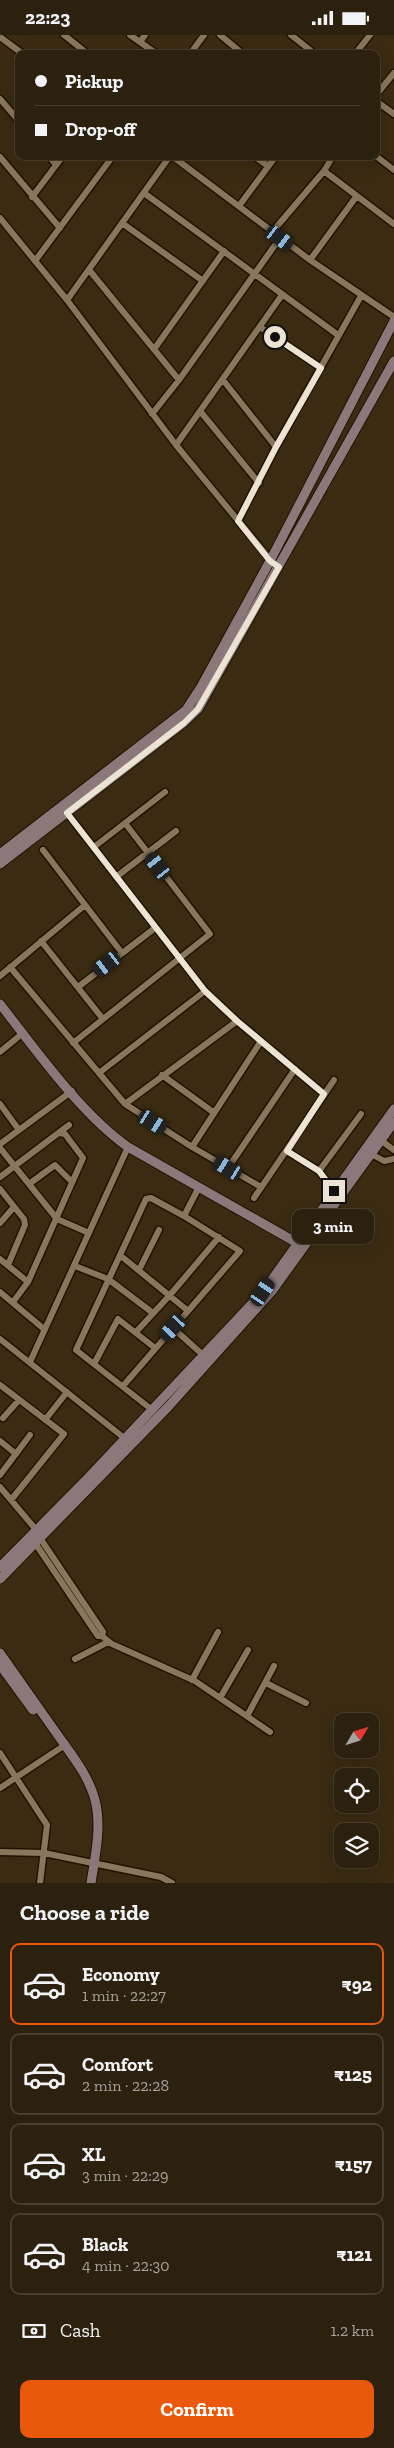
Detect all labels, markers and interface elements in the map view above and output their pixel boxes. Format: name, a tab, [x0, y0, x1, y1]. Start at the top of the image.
text: 22:23	[25, 6, 70, 29]
text: Pickup	[65, 70, 123, 93]
text: Drop-off	[65, 118, 136, 141]
car	[263, 223, 296, 253]
route start	[264, 326, 286, 348]
car	[142, 850, 173, 882]
car	[90, 949, 123, 979]
car	[136, 1108, 169, 1136]
car	[211, 1154, 244, 1182]
route end	[323, 1180, 345, 1202]
callout: 3 min	[293, 1209, 375, 1243]
text: 3 min	[313, 1217, 353, 1236]
car	[248, 1275, 277, 1309]
car	[157, 1312, 188, 1344]
north arrow	[334, 1713, 379, 1757]
map controls	[334, 1713, 379, 1868]
button: locate	[334, 1768, 379, 1813]
button: layers	[334, 1823, 379, 1868]
text: Choose a ride	[20, 1899, 150, 1926]
icon: car	[22, 1962, 67, 2007]
text: Economy	[82, 1963, 160, 1986]
text: ₹92	[341, 1973, 372, 1996]
text: 1 min · 22:27	[82, 1986, 166, 2005]
icon: car	[22, 2052, 67, 2097]
text: Comfort	[82, 2053, 153, 2076]
text: ₹125	[334, 2063, 372, 2086]
text: 2 min · 22:28	[82, 2076, 169, 2095]
icon: car	[22, 2142, 67, 2187]
text: XL	[82, 2143, 105, 2166]
text: ₹157	[335, 2153, 372, 2176]
text: 3 min · 22:29	[82, 2166, 168, 2185]
icon: car	[22, 2232, 67, 2277]
text: Black	[82, 2233, 128, 2256]
text: ₹121	[336, 2243, 372, 2266]
text: 4 min · 22:30	[82, 2256, 170, 2275]
icon: cash	[20, 2317, 48, 2345]
text: Cash	[60, 2319, 100, 2342]
text: 1.2 km	[330, 2321, 374, 2340]
button: Confirm	[20, 2380, 374, 2438]

